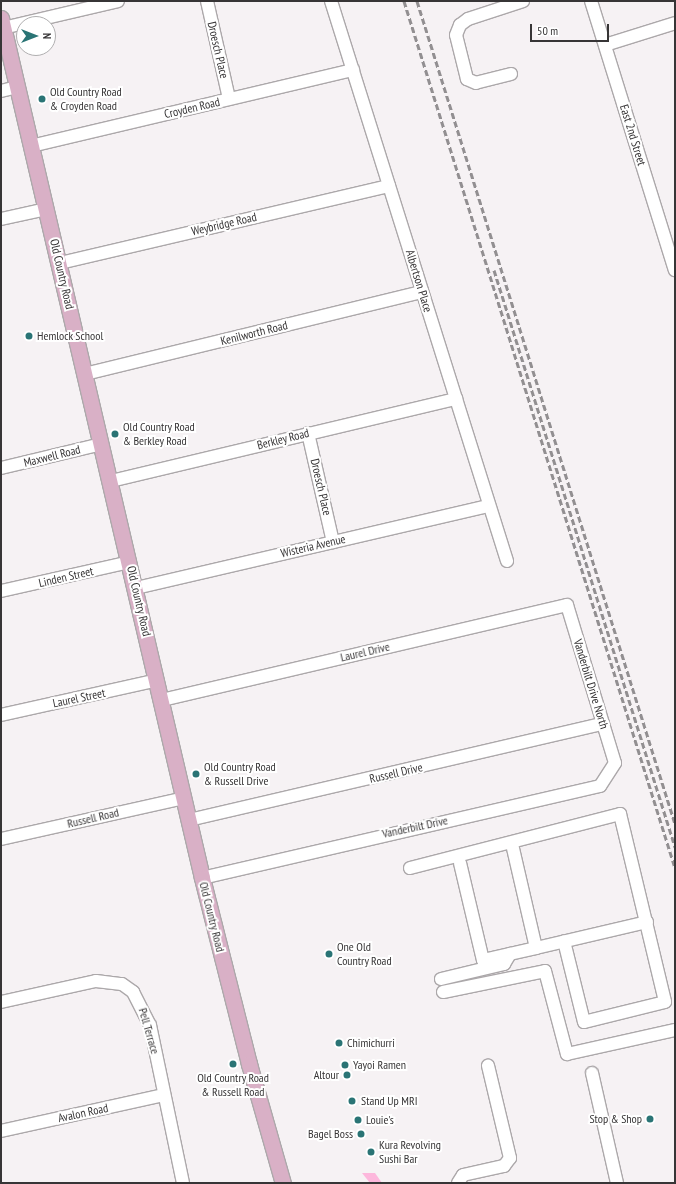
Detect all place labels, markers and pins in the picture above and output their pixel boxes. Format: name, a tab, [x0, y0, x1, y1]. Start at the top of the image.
place label: Old Country Road & Croyden Road	[50, 85, 122, 113]
marker: Old Country Road & Croyden Road	[37, 94, 47, 104]
place label: Hemlock School	[37, 329, 104, 343]
marker: Hemlock School	[24, 331, 34, 341]
place label: Old Country Road & Berkley Road	[123, 420, 195, 448]
marker: Old Country Road & Berkley Road	[110, 429, 120, 439]
place label: Old Country Road & Russell Drive	[204, 760, 276, 788]
marker: Old Country Road & Russell Drive	[191, 769, 201, 779]
place label: One Old Country Road	[337, 940, 392, 968]
marker: One Old Country Road	[324, 949, 334, 959]
place label: Chimichurri	[347, 1036, 395, 1050]
marker: Chimichurri	[334, 1038, 344, 1048]
place label: Yayoi Ramen	[353, 1058, 406, 1072]
marker: Old Country Road & Russell Road	[228, 1059, 238, 1069]
marker: Yayoi Ramen	[340, 1060, 350, 1070]
place label: Altour	[314, 1068, 339, 1082]
marker: Altour	[342, 1070, 352, 1080]
place label: Old Country Road & Russell Road	[197, 1071, 269, 1099]
place label: Stand Up MRI	[361, 1094, 417, 1108]
marker: Stand Up MRI	[346, 1095, 358, 1107]
place label: Stop & Shop	[589, 1112, 642, 1126]
place label: Louie's	[366, 1113, 394, 1127]
marker: Stop & Shop	[645, 1114, 655, 1124]
marker: Louie's	[353, 1115, 363, 1125]
place label: Bagel Boss	[308, 1127, 353, 1141]
marker: Bagel Boss	[356, 1129, 366, 1139]
place label: Kura Revolving Sushi Bar	[379, 1138, 441, 1166]
marker: Kura Revolving Sushi Bar	[366, 1147, 376, 1157]

